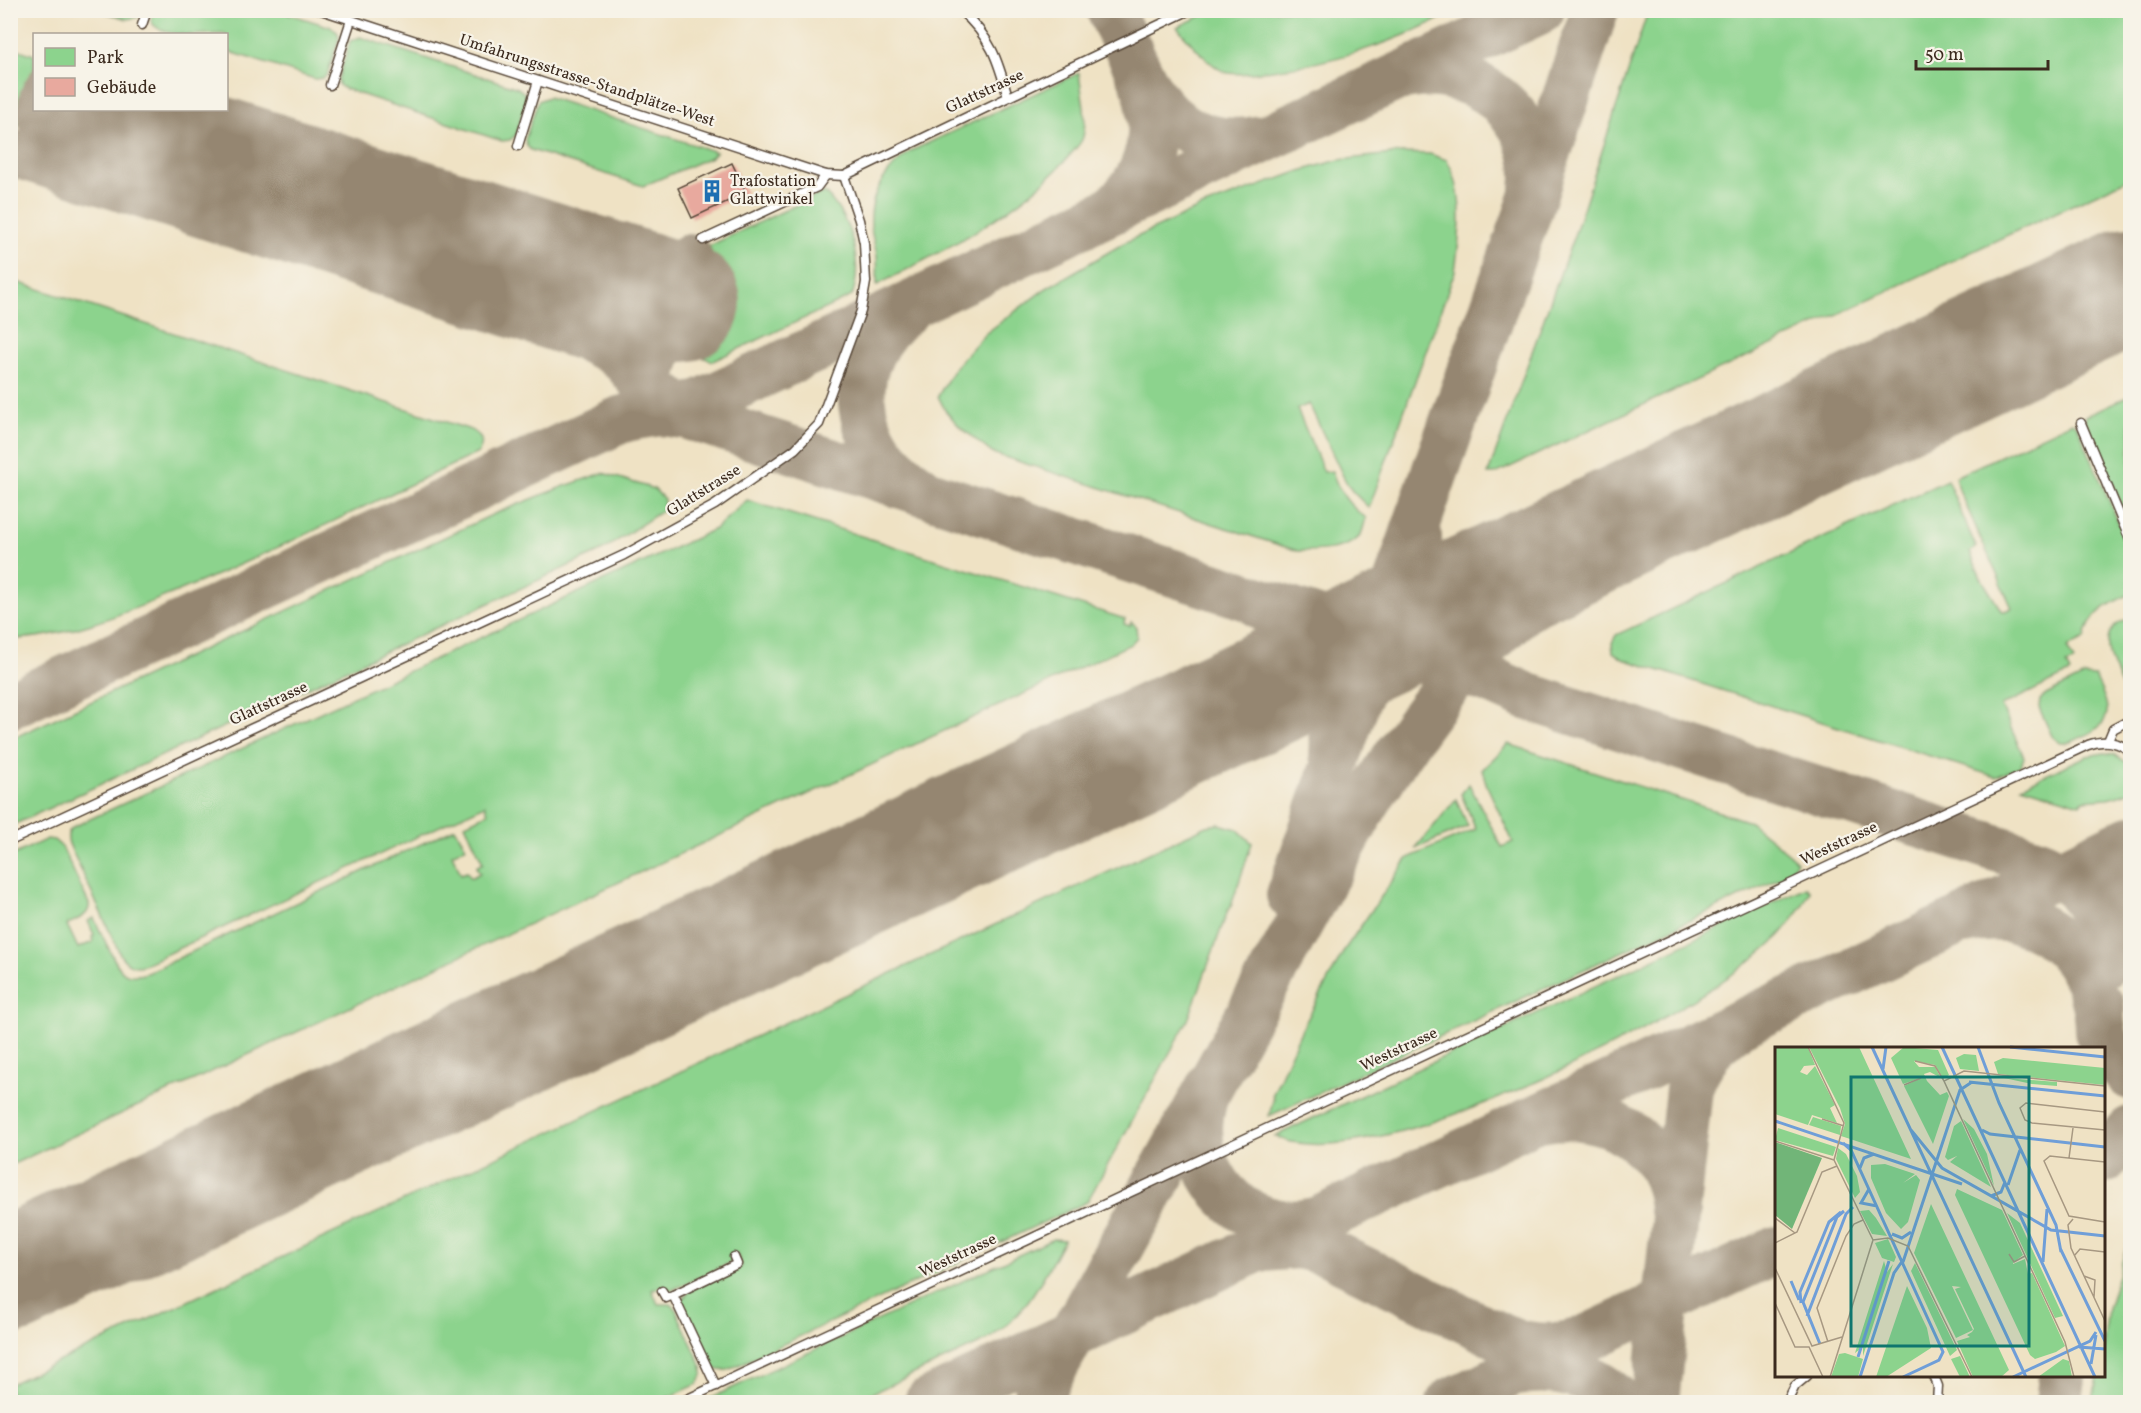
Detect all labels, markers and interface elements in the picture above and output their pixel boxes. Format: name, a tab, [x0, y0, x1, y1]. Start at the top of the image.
street label: Umfahrungsstrasse-Standplätze-West	[456, 29, 718, 133]
legend	[33, 33, 228, 111]
scale bar	[1916, 33, 2048, 71]
text: 50 m	[1925, 43, 1964, 68]
text: Park	[87, 46, 124, 71]
street label: Glattstrasse	[942, 64, 1028, 120]
text: Gebäude	[87, 76, 156, 101]
place label: Trafostation Glattwinkel	[730, 171, 816, 211]
building icon: Trafostation Glattwinkel	[699, 178, 725, 204]
street label: Glattstrasse	[663, 459, 745, 523]
street label: Glattstrasse	[226, 676, 312, 732]
street label: Weststrasse	[1797, 816, 1881, 872]
street label: Weststrasse	[1357, 1022, 1441, 1078]
inset map	[1775, 1047, 2105, 1377]
street label: Weststrasse	[916, 1228, 1000, 1284]

